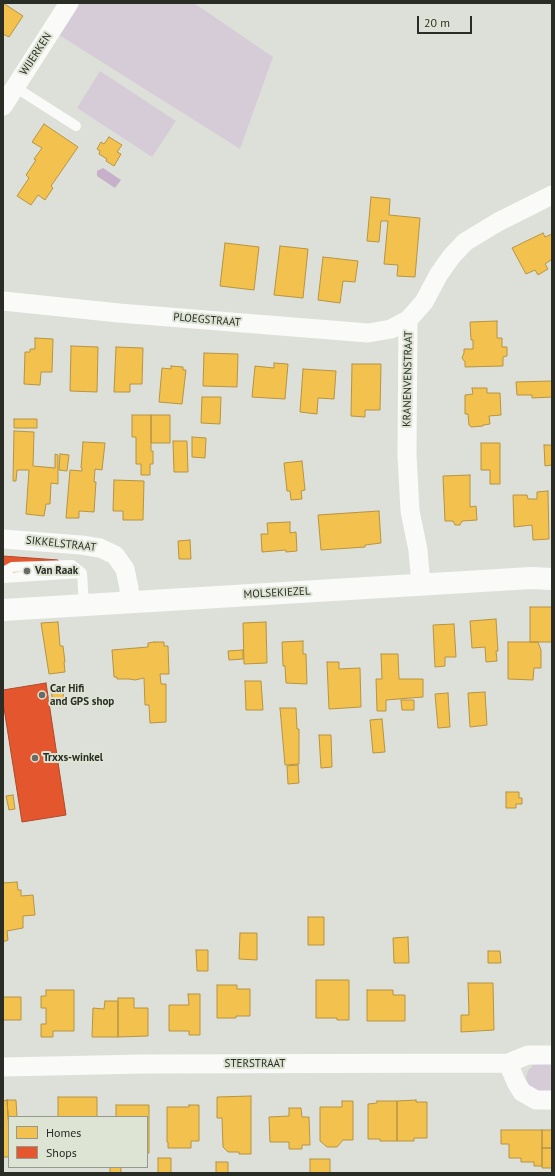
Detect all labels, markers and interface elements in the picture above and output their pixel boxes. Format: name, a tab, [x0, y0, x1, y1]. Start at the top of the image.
scale bar	[419, 8, 474, 34]
text: 20 m	[424, 15, 450, 30]
street label: WIJERKEN	[17, 30, 55, 78]
street label: PLOEGSTRAAT	[173, 310, 241, 330]
street label: KRANENVENSTRAAT	[401, 331, 415, 427]
street label: SIKKELSTRAAT	[25, 534, 97, 554]
place label: Van Raak	[35, 564, 78, 578]
marker: Van Raak	[22, 566, 32, 576]
street label: MOLSEKIEZEL	[243, 585, 311, 601]
place label: Car Hifi and GPS shop	[50, 682, 114, 708]
marker: Car Hifi and GPS shop	[37, 690, 47, 700]
place label: Trxxs-winkel	[43, 751, 103, 765]
marker: Trxxs-winkel	[30, 753, 40, 763]
street label: STERSTRAAT	[225, 1057, 285, 1071]
legend	[8, 1116, 148, 1168]
text: Homes	[46, 1125, 81, 1140]
text: Shops	[46, 1145, 77, 1160]

